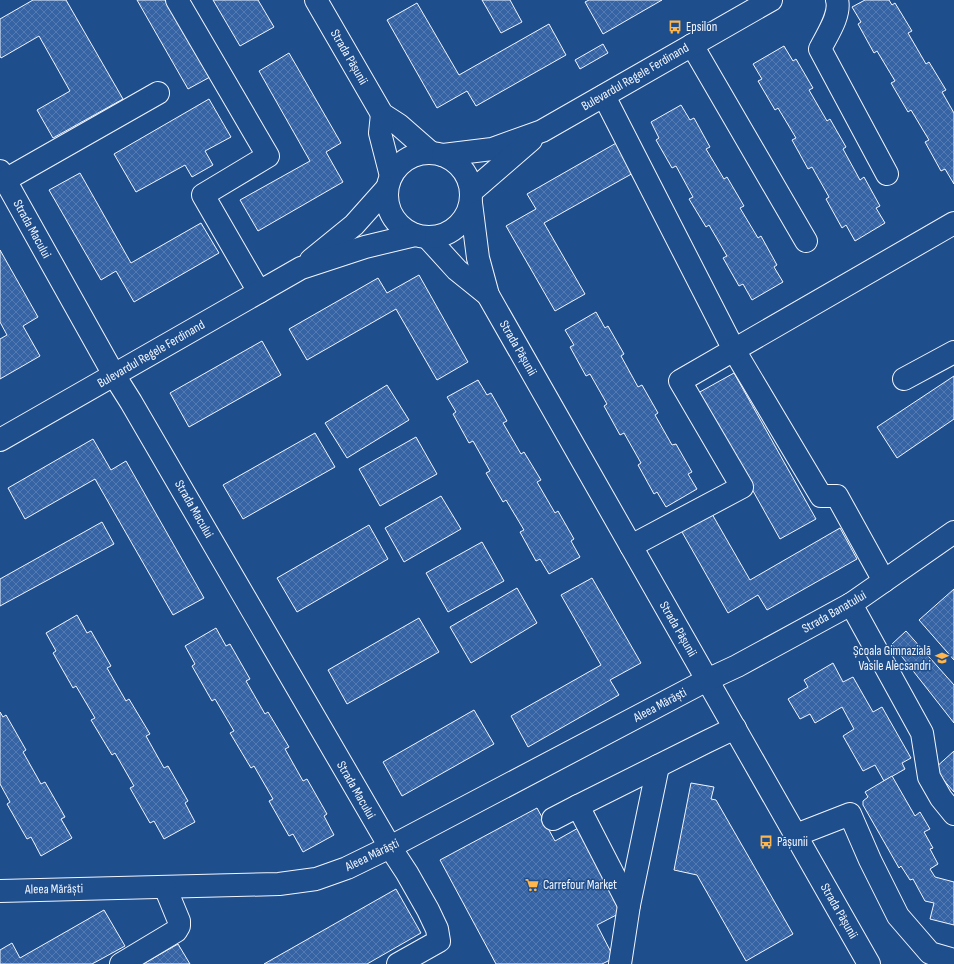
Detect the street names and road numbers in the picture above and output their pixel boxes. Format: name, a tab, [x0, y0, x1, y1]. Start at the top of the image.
street label: Strada Pășunii	[327, 26, 371, 88]
street label: Bulevardul Regele Ferdinand	[578, 40, 692, 114]
street label: Strada Macului	[9, 197, 55, 261]
street label: Bulevardul Regele Ferdinand	[94, 317, 208, 391]
street label: Strada Pășunii	[496, 317, 540, 379]
street label: Strada Macului	[171, 477, 217, 541]
street label: Strada Banatului	[799, 587, 869, 637]
street label: Strada Pășunii	[656, 598, 700, 660]
street label: Aleea Mărăști	[630, 684, 689, 726]
street label: Strada Macului	[333, 758, 379, 822]
street label: Aleea Mărăști	[342, 835, 402, 875]
street label: Aleea Mărăști	[24, 880, 83, 898]
street label: Strada Pășunii	[817, 880, 861, 942]

